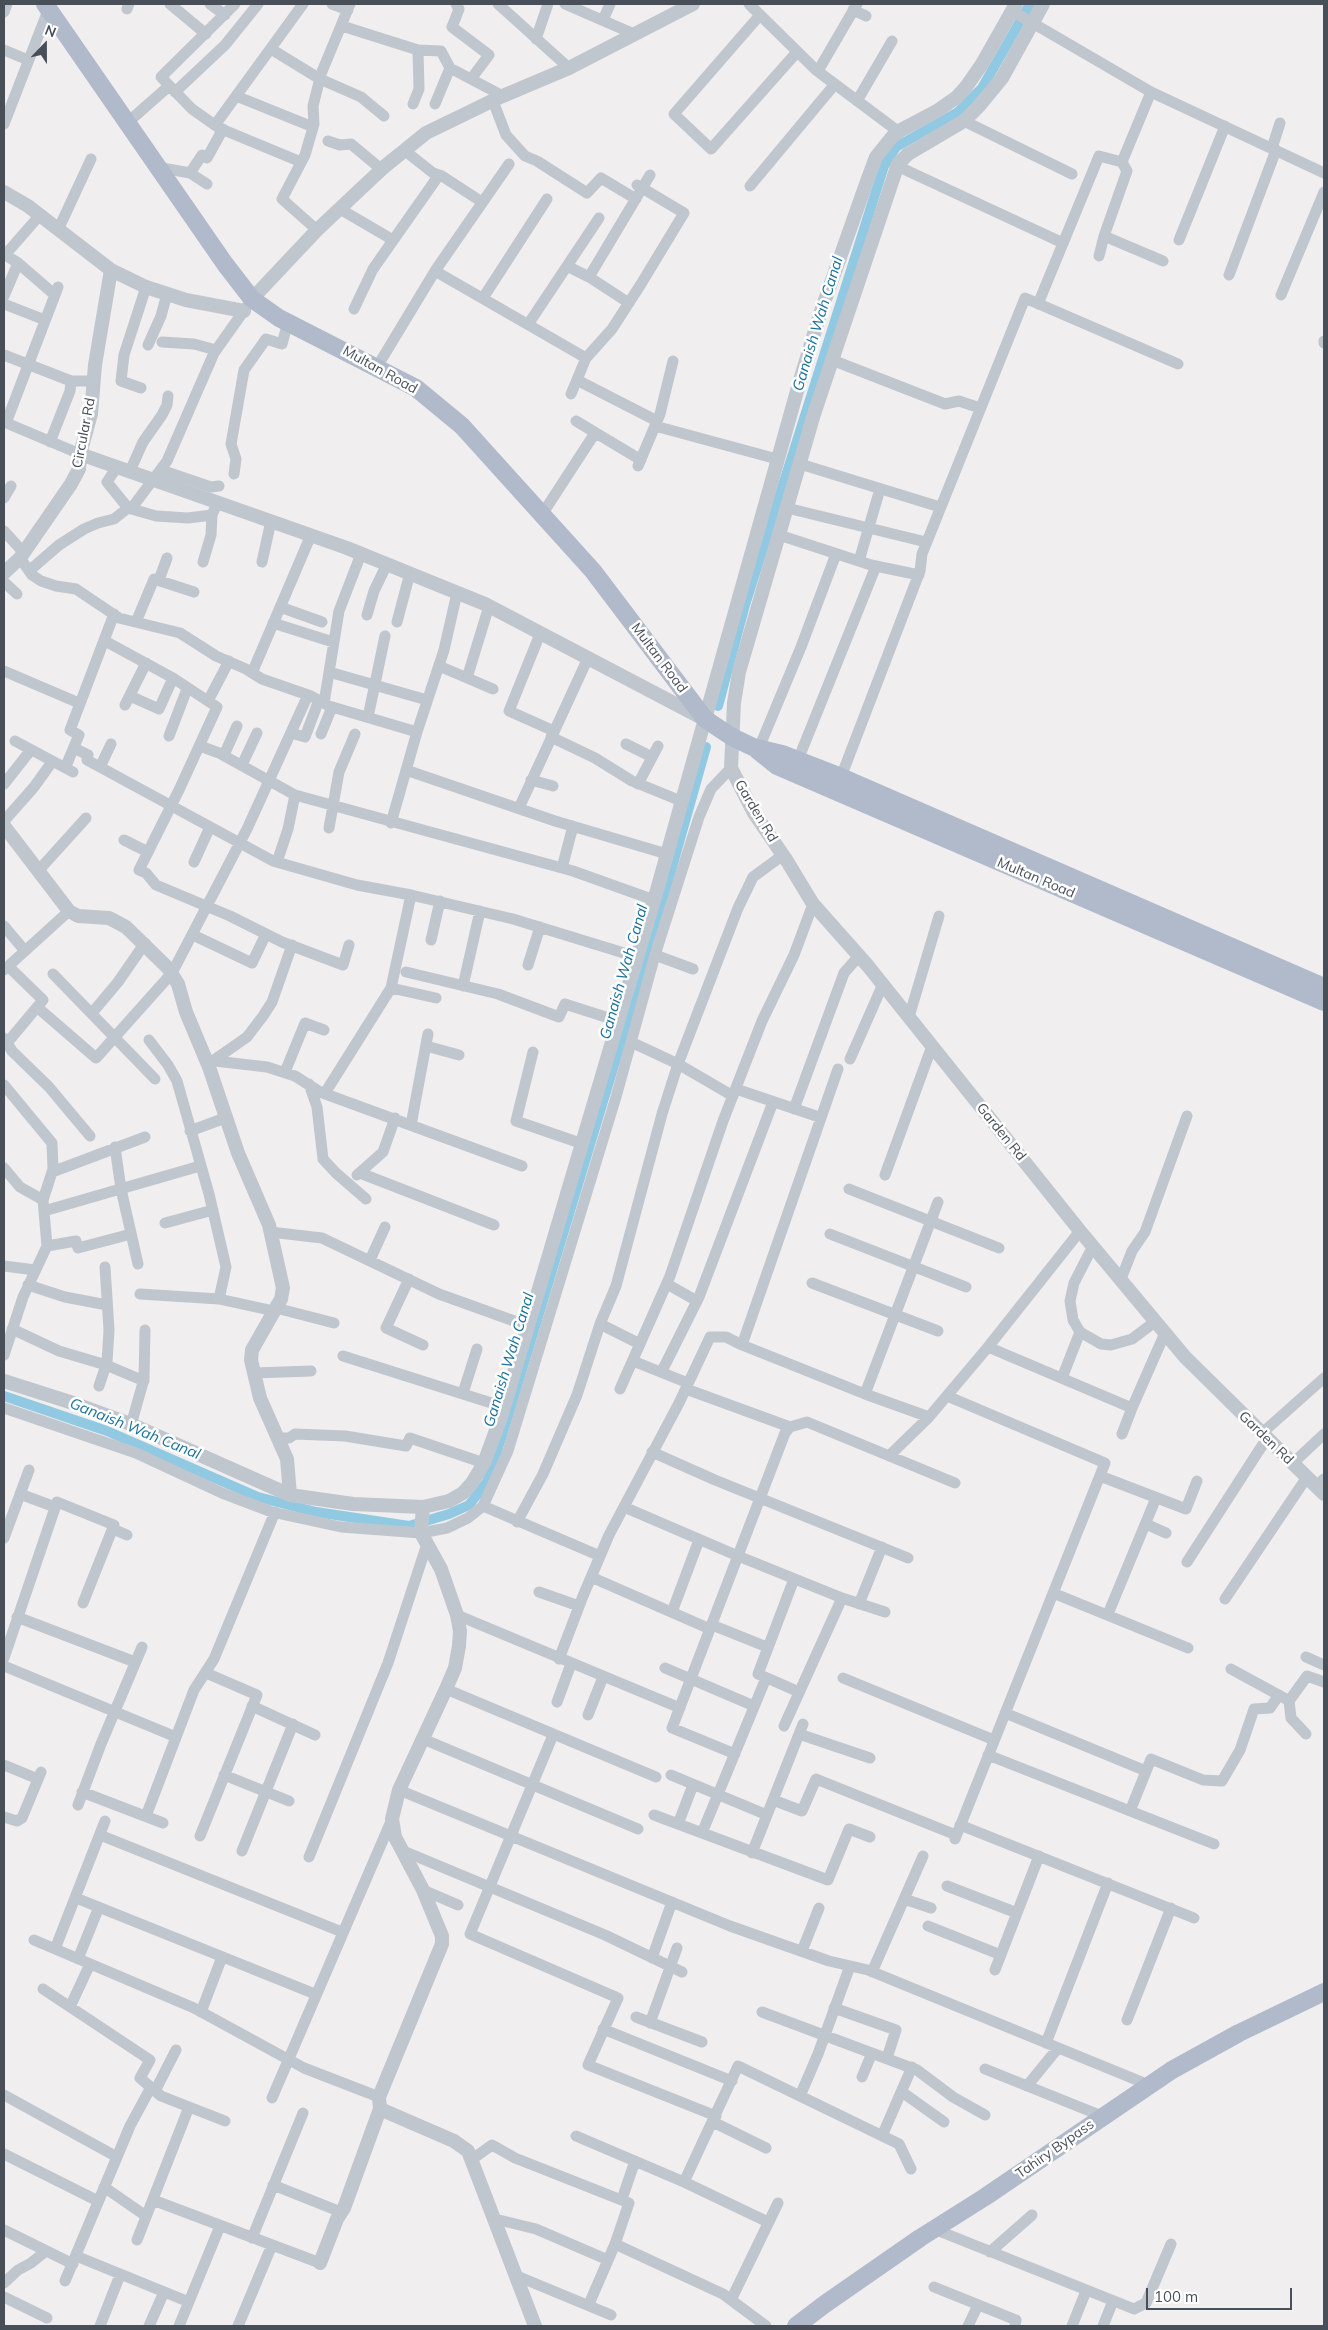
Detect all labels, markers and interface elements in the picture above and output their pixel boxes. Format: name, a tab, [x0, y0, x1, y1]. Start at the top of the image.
north arrow	[20, 20, 70, 70]
text: N	[42, 21, 59, 41]
water label: Ganaish Wah Canal	[789, 255, 847, 393]
street label: Multan Road	[340, 343, 420, 397]
street label: Circular Rd	[69, 396, 99, 470]
street label: Multan Road	[627, 620, 691, 696]
street label: Garden Rd	[731, 777, 781, 845]
street label: Multan Road	[995, 854, 1077, 902]
water label: Ganaish Wah Canal	[596, 903, 652, 1041]
street label: Garden Rd	[973, 1100, 1029, 1164]
water label: Ganaish Wah Canal	[480, 1291, 538, 1429]
water label: Ganaish Wah Canal	[67, 1395, 203, 1463]
street label: Garden Rd	[1235, 1408, 1297, 1468]
street label: Tahiry Bypass	[1013, 2116, 1097, 2182]
scale bar	[1148, 2278, 1294, 2310]
text: 100 m	[1154, 2287, 1198, 2306]

